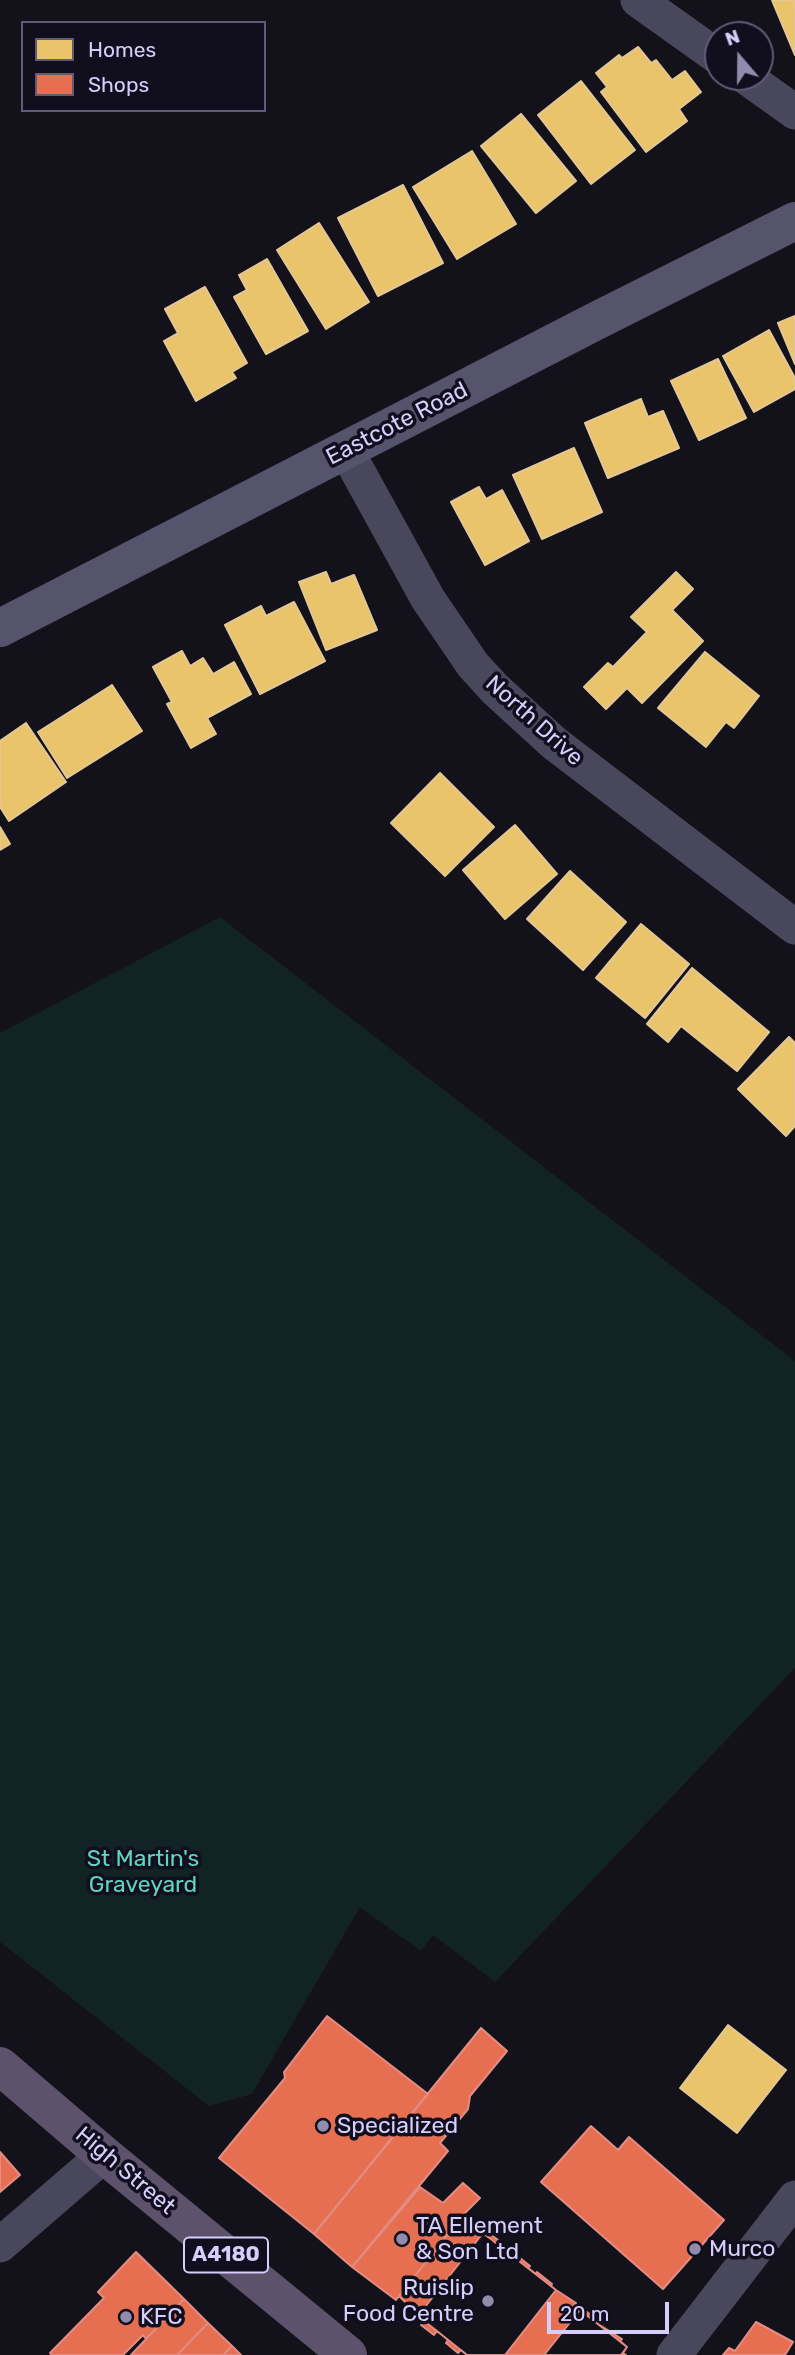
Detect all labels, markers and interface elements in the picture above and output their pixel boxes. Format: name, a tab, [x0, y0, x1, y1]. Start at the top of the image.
legend	[21, 21, 266, 112]
north arrow	[704, 21, 774, 91]
text: N	[722, 25, 743, 51]
text: Homes	[88, 37, 156, 62]
text: Shops	[88, 72, 149, 97]
street label: Eastcote Road	[322, 376, 472, 472]
street label: North Drive	[479, 670, 589, 772]
park label: St Martin's Graveyard	[87, 1845, 199, 1899]
place label: Specialized	[337, 2112, 458, 2140]
marker: Specialized	[315, 2118, 331, 2134]
street label: High Street	[69, 2121, 181, 2221]
place label: TA Ellement & Son Ltd	[416, 2212, 543, 2266]
marker: TA Ellement & Son Ltd	[394, 2231, 410, 2247]
place label: Murco	[709, 2235, 776, 2263]
road number: A4180	[184, 2238, 268, 2272]
marker: Murco	[687, 2241, 703, 2257]
place label: Ruislip Food Centre	[343, 2274, 474, 2328]
scale bar	[550, 2288, 672, 2332]
marker: Ruislip Food Centre	[480, 2293, 496, 2309]
text: 20 m	[560, 2301, 609, 2326]
place label: KFC	[140, 2303, 182, 2331]
marker: KFC	[118, 2309, 134, 2325]

